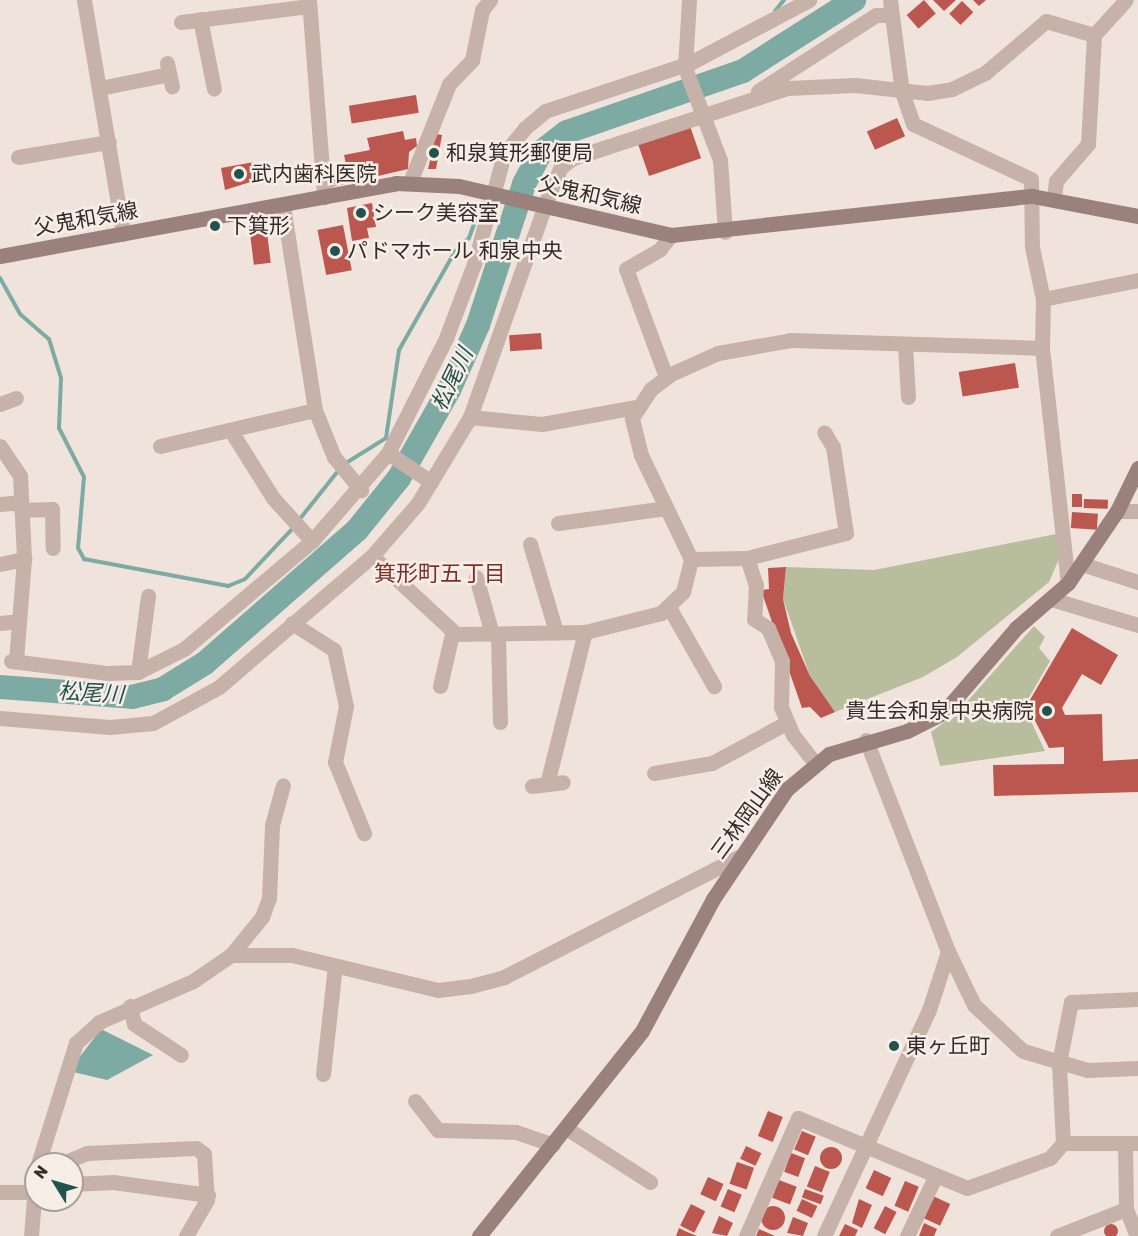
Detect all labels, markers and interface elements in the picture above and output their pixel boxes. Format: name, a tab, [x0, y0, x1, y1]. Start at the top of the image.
place label: 和泉箕形郵便局	[446, 140, 593, 166]
marker: 和泉箕形郵便局	[427, 146, 441, 160]
place label: 武内歯科医院	[251, 161, 377, 187]
marker: 武内歯科医院	[232, 167, 246, 181]
street label: 父鬼和気線	[536, 171, 644, 219]
street label: 父鬼和気線	[32, 197, 140, 241]
place label: シーク美容室	[373, 200, 499, 226]
marker: シーク美容室	[354, 206, 368, 220]
place label: 下箕形	[227, 213, 290, 239]
marker: 下箕形	[208, 219, 222, 233]
place label: パドマホール 和泉中央	[347, 238, 562, 264]
marker: パドマホール 和泉中央	[328, 244, 342, 258]
water label: 松尾川	[426, 344, 478, 414]
district label: 箕形町五丁目	[374, 561, 506, 587]
water label: 松尾川	[57, 678, 125, 708]
place label: 貴生会和泉中央病院	[845, 698, 1034, 724]
marker: 貴生会和泉中央病院	[1038, 702, 1056, 720]
street label: 三林岡山線	[706, 764, 788, 864]
place label: 東ヶ丘町	[906, 1033, 990, 1059]
marker: 東ヶ丘町	[887, 1039, 901, 1053]
north arrow	[24, 1152, 84, 1212]
text: N	[30, 1162, 52, 1182]

